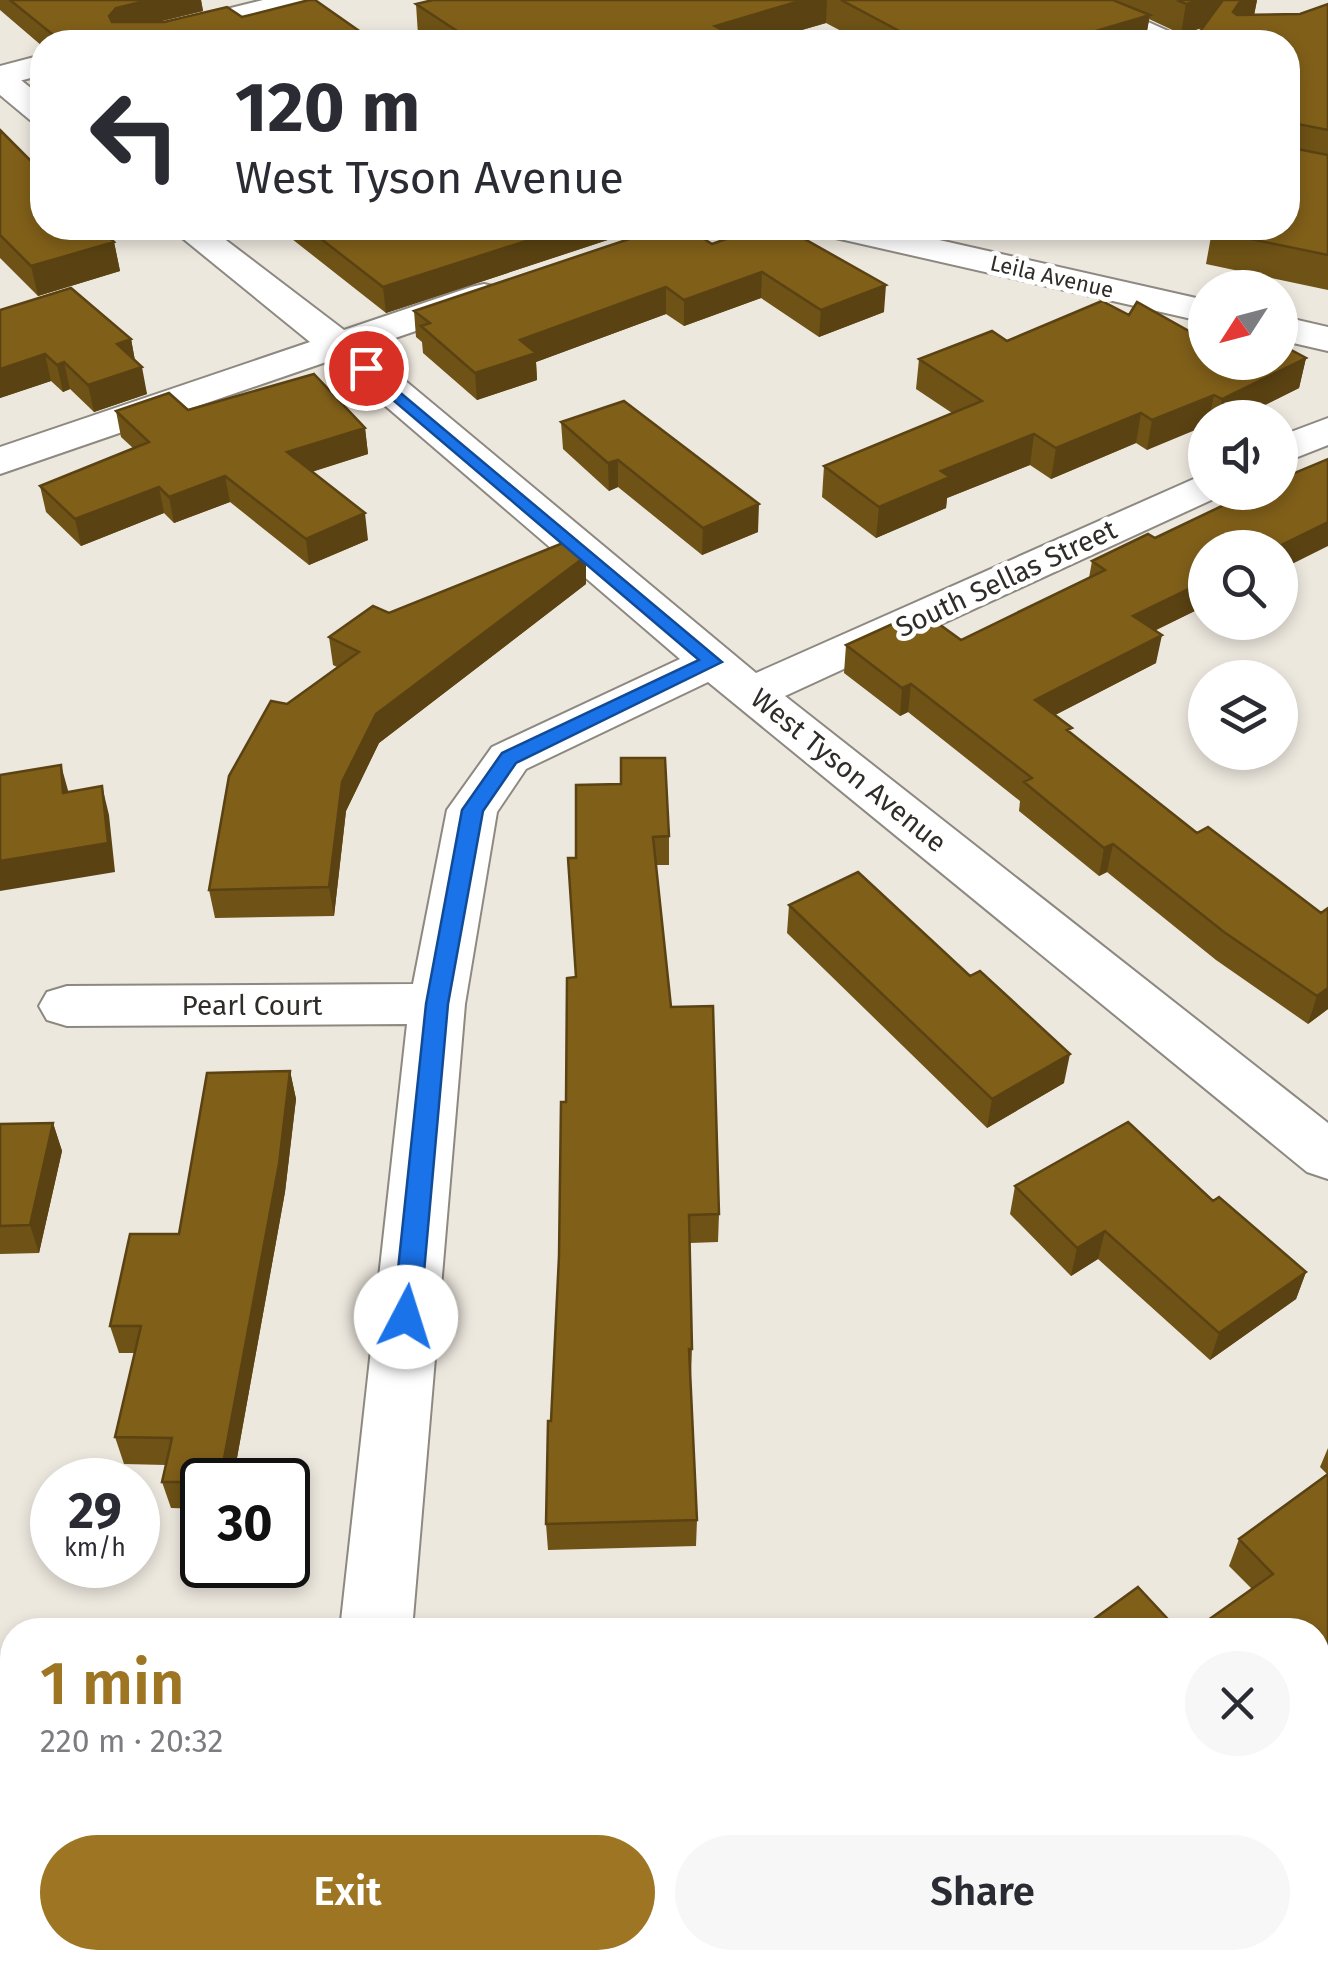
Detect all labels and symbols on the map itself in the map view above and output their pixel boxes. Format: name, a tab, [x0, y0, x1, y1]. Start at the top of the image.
street label: Leila Avenue	[988, 249, 1116, 304]
north arrow	[1188, 270, 1298, 380]
pin	[324, 326, 409, 411]
street label: South Sellas Street	[890, 512, 1123, 644]
street label: West Tyson Avenue	[744, 681, 953, 859]
street label: Pearl Court	[182, 989, 323, 1022]
position arrow	[354, 1265, 458, 1369]
speed limit sign: 30	[180, 1458, 310, 1588]

